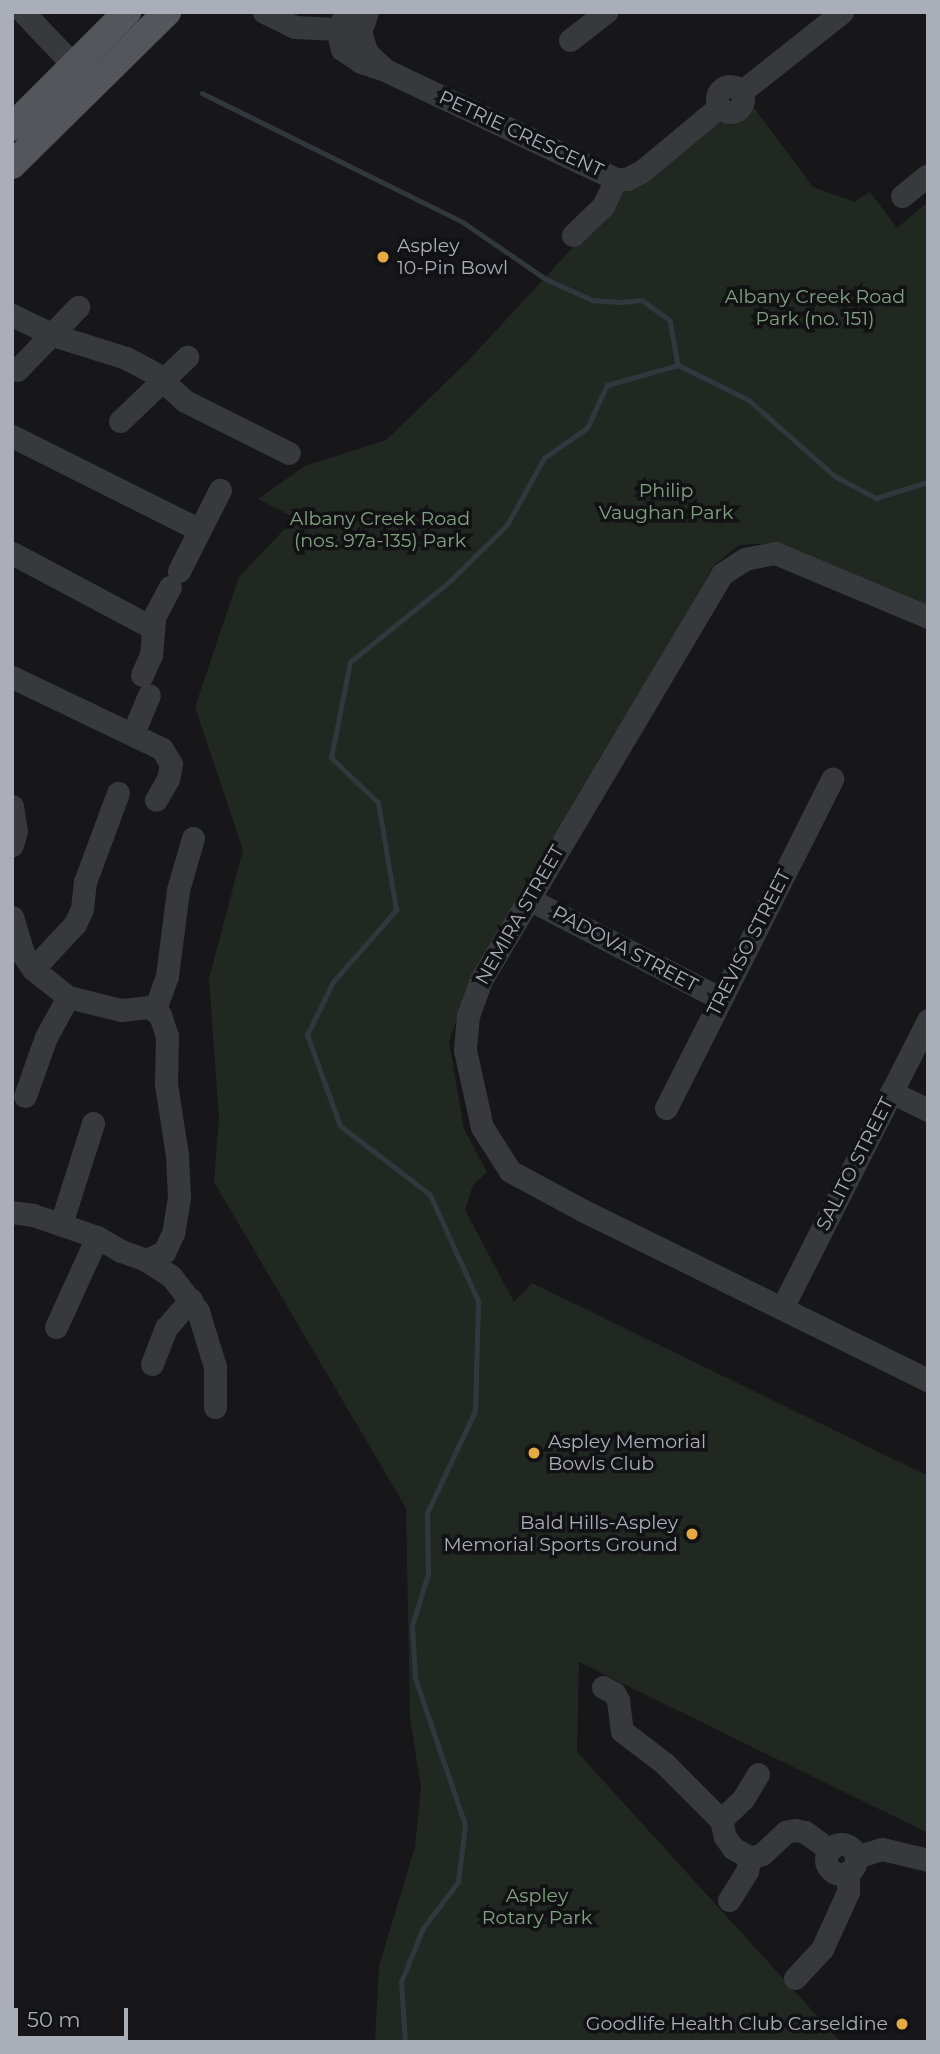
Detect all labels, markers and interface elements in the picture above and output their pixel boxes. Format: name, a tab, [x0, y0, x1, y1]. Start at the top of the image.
street label: PETRIE CRESCENT	[435, 86, 607, 182]
place label: Aspley 10-Pin Bowl	[397, 235, 508, 279]
marker: Aspley 10-Pin Bowl	[375, 249, 391, 265]
park label: Albany Creek Road Park (no. 151)	[725, 286, 905, 330]
park label: Philip Vaughan Park	[599, 480, 733, 524]
park label: Albany Creek Road (nos. 97a-135) Park	[290, 508, 470, 552]
street label: NEMIRA STREET	[471, 841, 569, 989]
street label: TREVISO STREET	[702, 866, 796, 1020]
street label: PADOVA STREET	[548, 901, 702, 997]
street label: SALITO STREET	[812, 1094, 898, 1234]
place label: Aspley Memorial Bowls Club	[548, 1431, 706, 1475]
marker: Aspley Memorial Bowls Club	[526, 1445, 542, 1461]
place label: Bald Hills-Aspley Memorial Sports Ground	[444, 1512, 678, 1556]
marker: Bald Hills-Aspley Memorial Sports Ground	[684, 1526, 700, 1542]
park label: Aspley Rotary Park	[482, 1885, 592, 1929]
scale bar	[18, 1994, 131, 2038]
text: 50 m	[27, 2007, 81, 2032]
place label: Goodlife Health Club Carseldine	[586, 2013, 888, 2035]
marker: Goodlife Health Club Carseldine	[894, 2016, 910, 2032]

